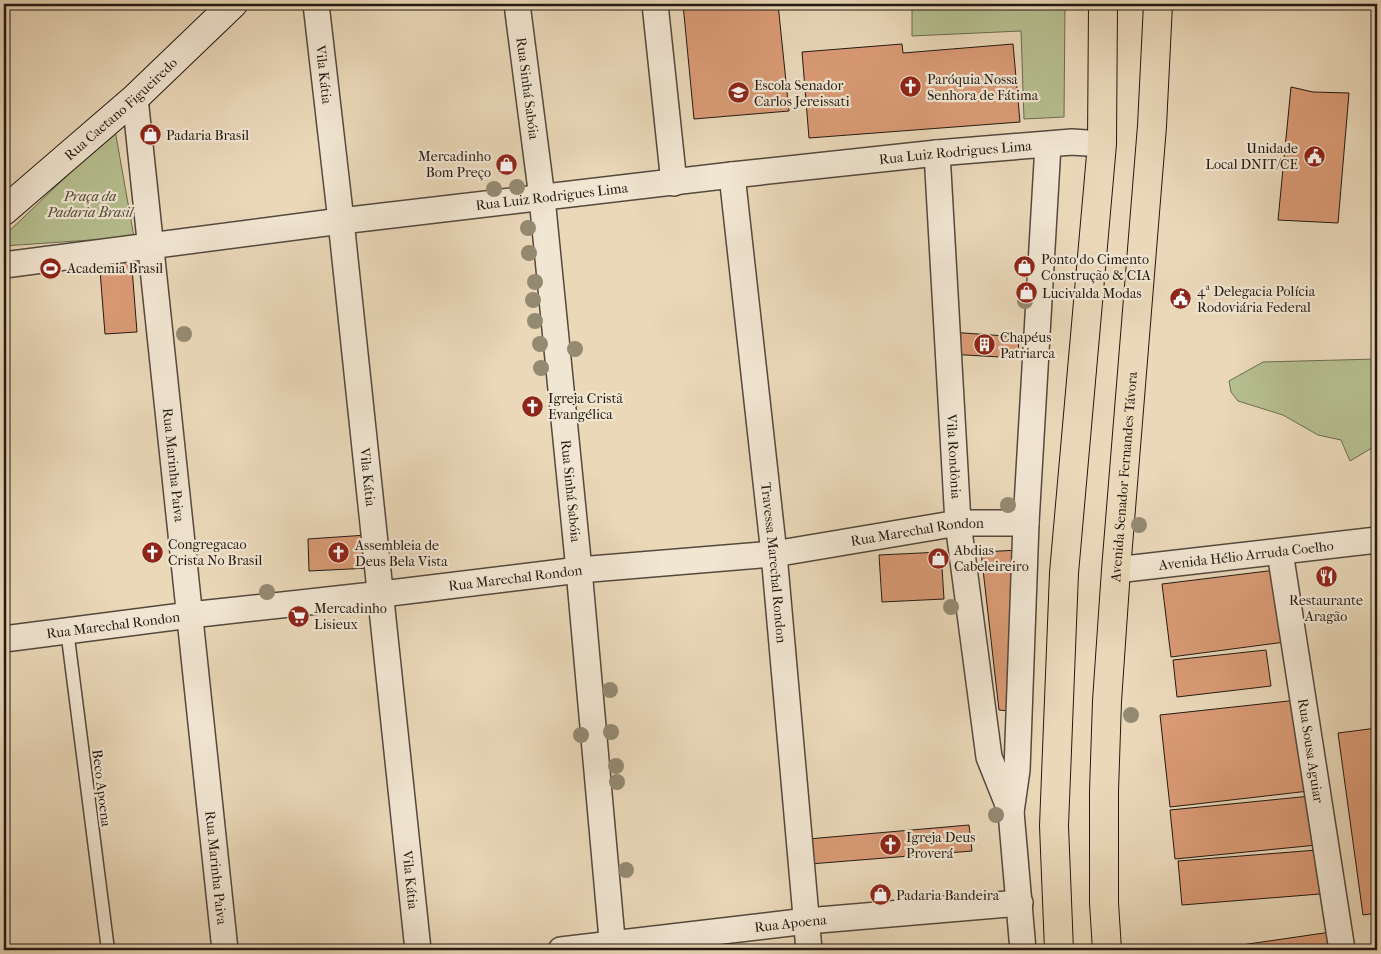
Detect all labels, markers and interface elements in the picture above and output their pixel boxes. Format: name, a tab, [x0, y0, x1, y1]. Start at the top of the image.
street label: Rua Sinhá Sabóia	[512, 36, 542, 141]
street label: Vila Kátia	[312, 43, 336, 105]
street label: Rua Caetano Figueiredo	[61, 54, 181, 164]
place label: Paróquia Nossa Senhora de Fátima	[927, 71, 1039, 104]
church icon: Paróquia Nossa Senhora de Fátima	[899, 75, 923, 99]
place label: Escola Senador Carlos Jereissati	[754, 77, 850, 110]
school or university icon: Escola Senador Carlos Jereissati	[726, 81, 750, 105]
shop icon: Padaria Brasil	[138, 123, 162, 147]
place label: Padaria Brasil	[166, 127, 249, 144]
street label: Rua Luiz Rodrigues Lima	[878, 137, 1033, 168]
place label: Unidade Local DNIT/CE	[1205, 140, 1298, 173]
public building icon: Unidade Local DNIT/CE	[1302, 144, 1326, 168]
place label: Mercadinho Bom Preço	[418, 148, 491, 181]
shop icon: Mercadinho Bom Preço	[495, 152, 519, 176]
street label: Rua Luiz Rodrigues Lima	[475, 179, 629, 214]
park label: Praça da Padaria Brasil	[46, 188, 134, 221]
place label: Ponto do Cimento Construção & CIA	[1041, 251, 1152, 284]
shop icon: Ponto do Cimento Construção & CIA	[1013, 255, 1037, 279]
sports icon: Academia Brasil	[39, 256, 63, 280]
place label: Academia Brasil	[66, 260, 163, 277]
shop icon: Lucivalda Modas	[1014, 281, 1038, 305]
place label: 4ª Delegacia Polícia Rodoviária Federal	[1197, 283, 1316, 316]
place label: Lucivalda Modas	[1042, 285, 1142, 302]
public building icon: 4ª Delegacia Polícia Rodoviária Federal	[1169, 287, 1193, 311]
place label: Chapéus Patriarca	[1000, 329, 1055, 362]
building icon: Chapéus Patriarca	[972, 333, 996, 357]
street label: Avenida Senador Fernandes Távora	[1107, 371, 1141, 583]
place label: Igreja Cristã Evangélica	[548, 390, 623, 423]
church icon: Igreja Cristã Evangélica	[520, 394, 544, 418]
street label: Rua Marinha Paiva	[159, 407, 188, 523]
street label: Vila Rondônia	[943, 413, 965, 500]
street label: Rua Sinhá Sabóia	[557, 439, 584, 544]
street label: Vila Kátia	[356, 446, 379, 508]
street label: Travessa Marechal Rondon	[757, 481, 790, 644]
street label: Rua Marechal Rondon	[849, 515, 984, 550]
place label: Congregacao Crista No Brasil	[168, 536, 262, 569]
place label: Assembleia de Deus Bela Vista	[354, 537, 448, 570]
street label: Avenida Hélio Arruda Coelho	[1157, 537, 1335, 574]
church icon: Congregacao Crista No Brasil	[140, 540, 164, 564]
church icon: Assembleia de Deus Bela Vista	[327, 541, 351, 565]
place label: Abdias Cabeleireiro	[953, 542, 1029, 575]
shop icon: Abdias Cabeleireiro	[926, 546, 950, 570]
street label: Rua Marechal Rondon	[447, 562, 583, 595]
restaurant icon: Restaurante Aragão	[1314, 565, 1338, 589]
place label: Restaurante Aragão	[1289, 592, 1363, 625]
place label: Mercadinho Lisieux	[314, 600, 387, 633]
supermarket icon: Mercadinho Lisieux	[286, 604, 310, 628]
street label: Rua Marechal Rondon	[45, 608, 181, 642]
street label: Rua Sousa Aguiar	[1294, 697, 1327, 804]
street label: Beco Apoena	[88, 749, 115, 828]
street label: Rua Marinha Paiva	[201, 810, 230, 926]
place label: Igreja Deus Proverá	[906, 829, 975, 862]
church icon: Igreja Deus Proverá	[878, 833, 902, 857]
street label: Vila Kátia	[398, 849, 422, 911]
shop icon: Padaria Bandeira	[868, 883, 892, 907]
place label: Padaria Bandeira	[896, 887, 1000, 904]
street label: Rua Apoena	[753, 911, 828, 936]

